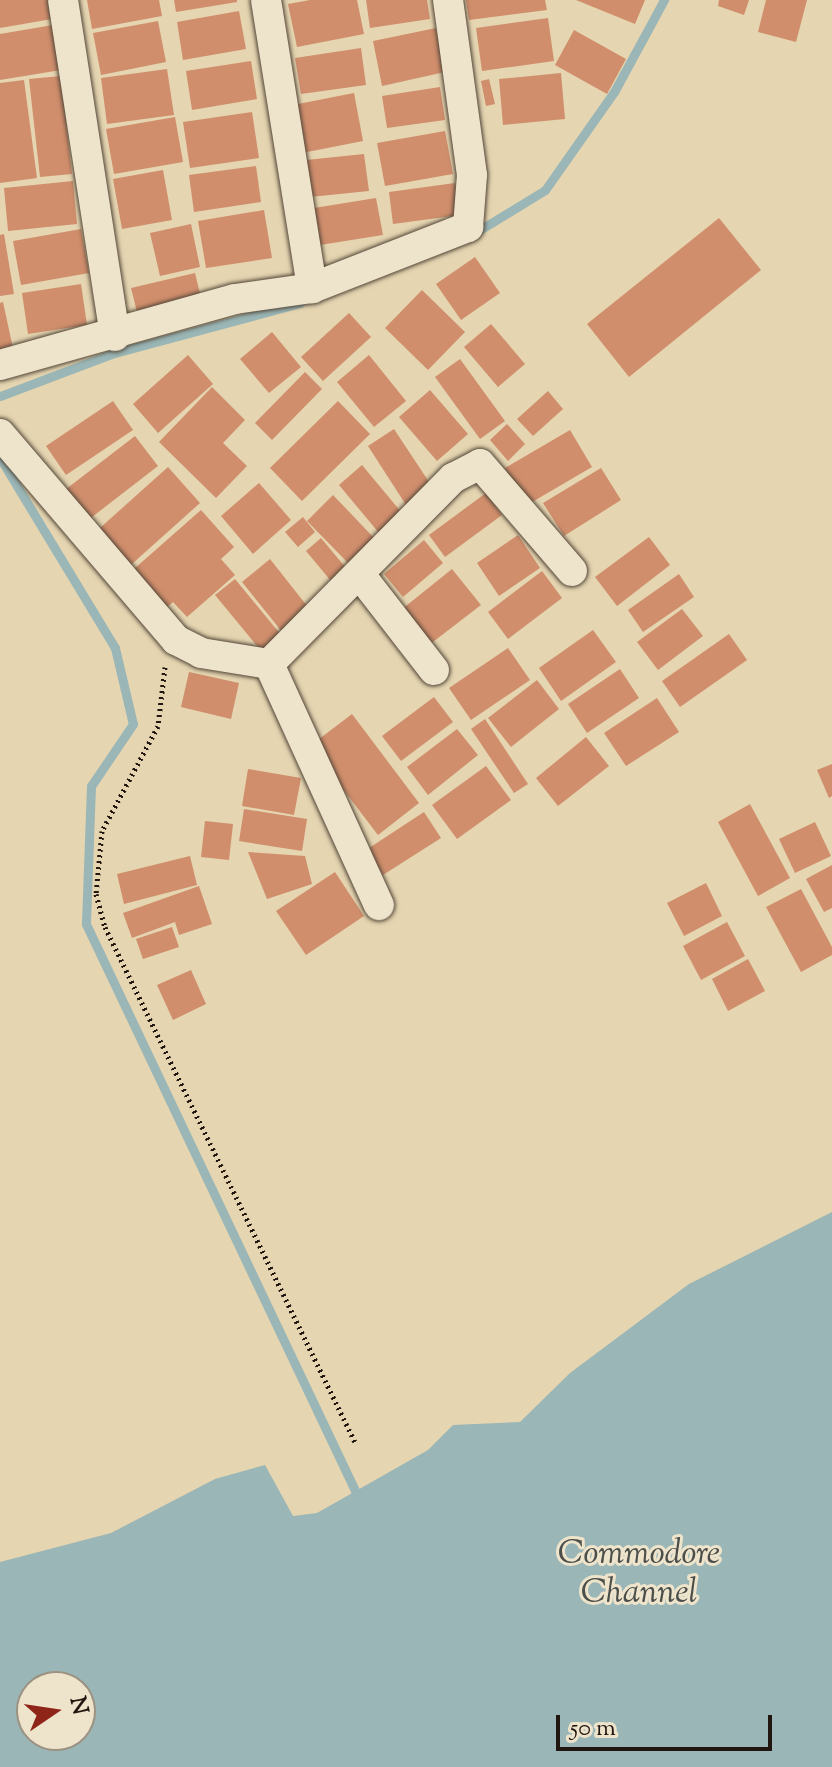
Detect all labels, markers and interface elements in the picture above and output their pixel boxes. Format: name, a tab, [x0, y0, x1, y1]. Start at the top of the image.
water label: Commodore Channel	[558, 1534, 720, 1614]
north arrow	[16, 1671, 96, 1751]
text: N	[60, 1694, 95, 1718]
scale bar	[560, 1699, 776, 1749]
text: 50 m	[570, 1712, 616, 1746]

